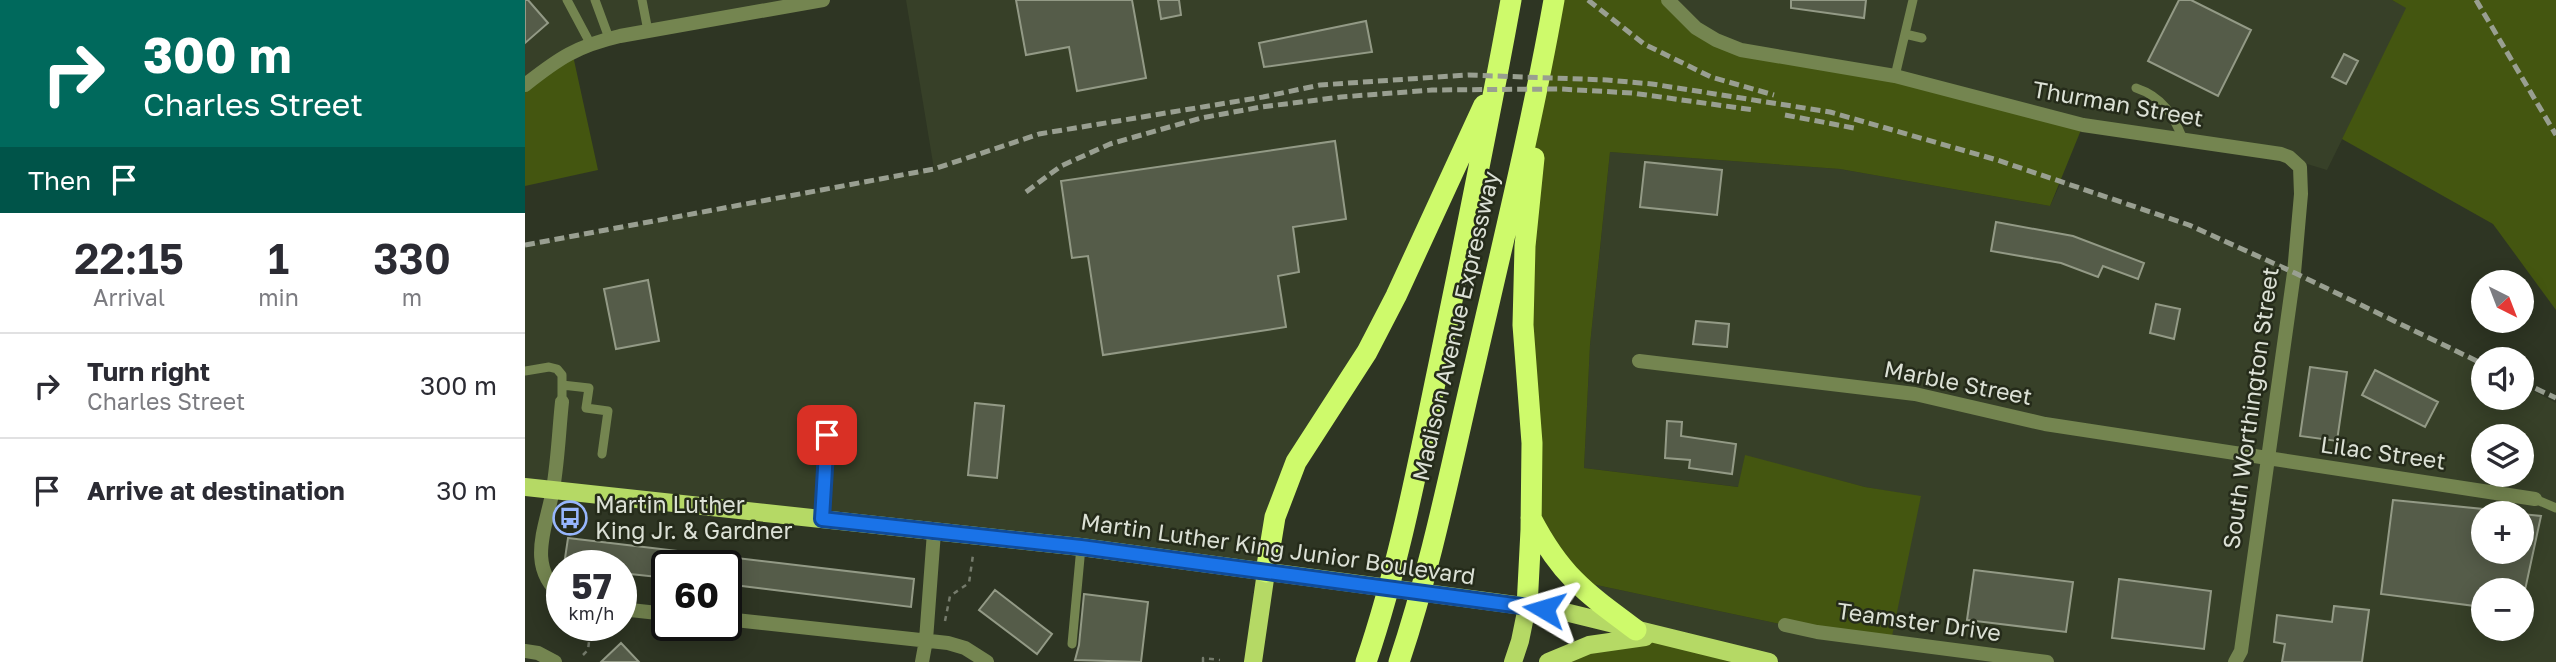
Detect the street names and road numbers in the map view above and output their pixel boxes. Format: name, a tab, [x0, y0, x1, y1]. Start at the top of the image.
street label: Thurman Street	[2031, 74, 2206, 132]
street label: Madison Avenue Expressway	[1406, 168, 1504, 483]
street label: South Worthington Street	[2216, 265, 2284, 551]
street label: Marble Street	[1882, 354, 2035, 410]
street label: Lilac Street	[2319, 429, 2447, 475]
street label: Martin Luther King Junior Boulevard	[1079, 506, 1477, 590]
street label: Teamster Drive	[1835, 596, 2003, 646]

